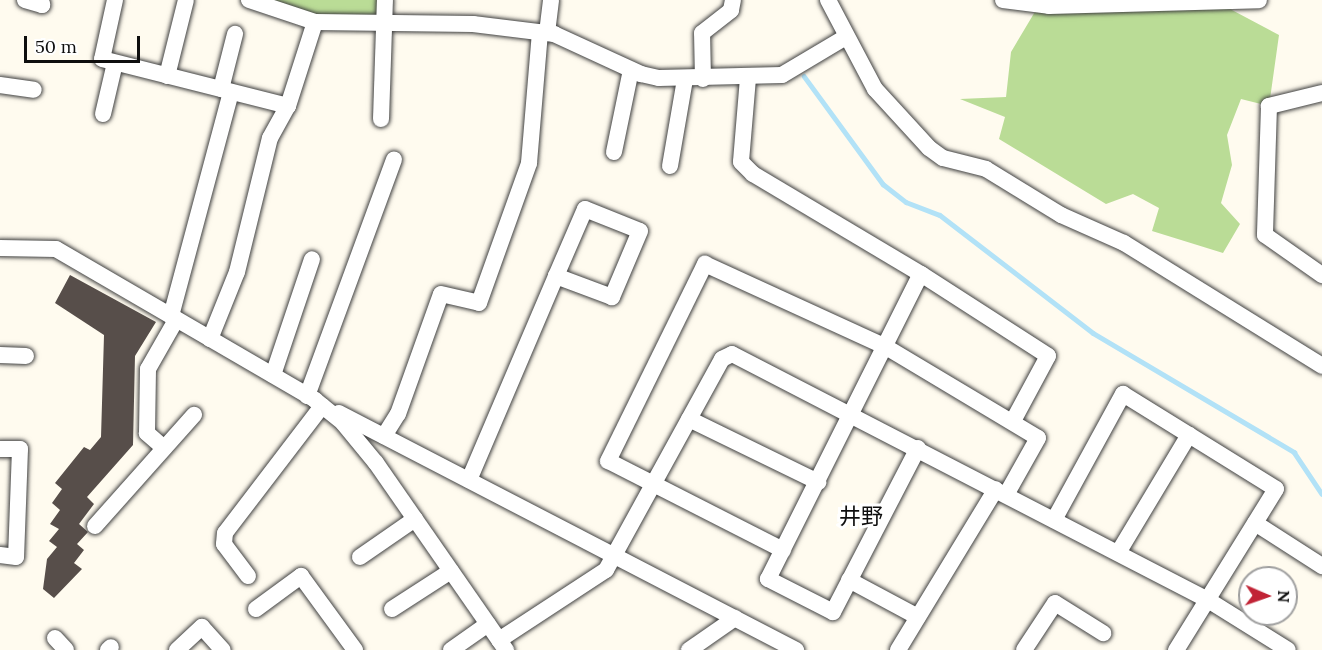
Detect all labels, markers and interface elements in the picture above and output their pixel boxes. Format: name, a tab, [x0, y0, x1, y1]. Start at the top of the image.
scale bar	[27, 24, 142, 62]
text: 50 m	[35, 35, 77, 58]
district label: 井野	[839, 504, 883, 530]
north arrow	[1238, 566, 1298, 626]
text: N	[1274, 590, 1294, 603]

